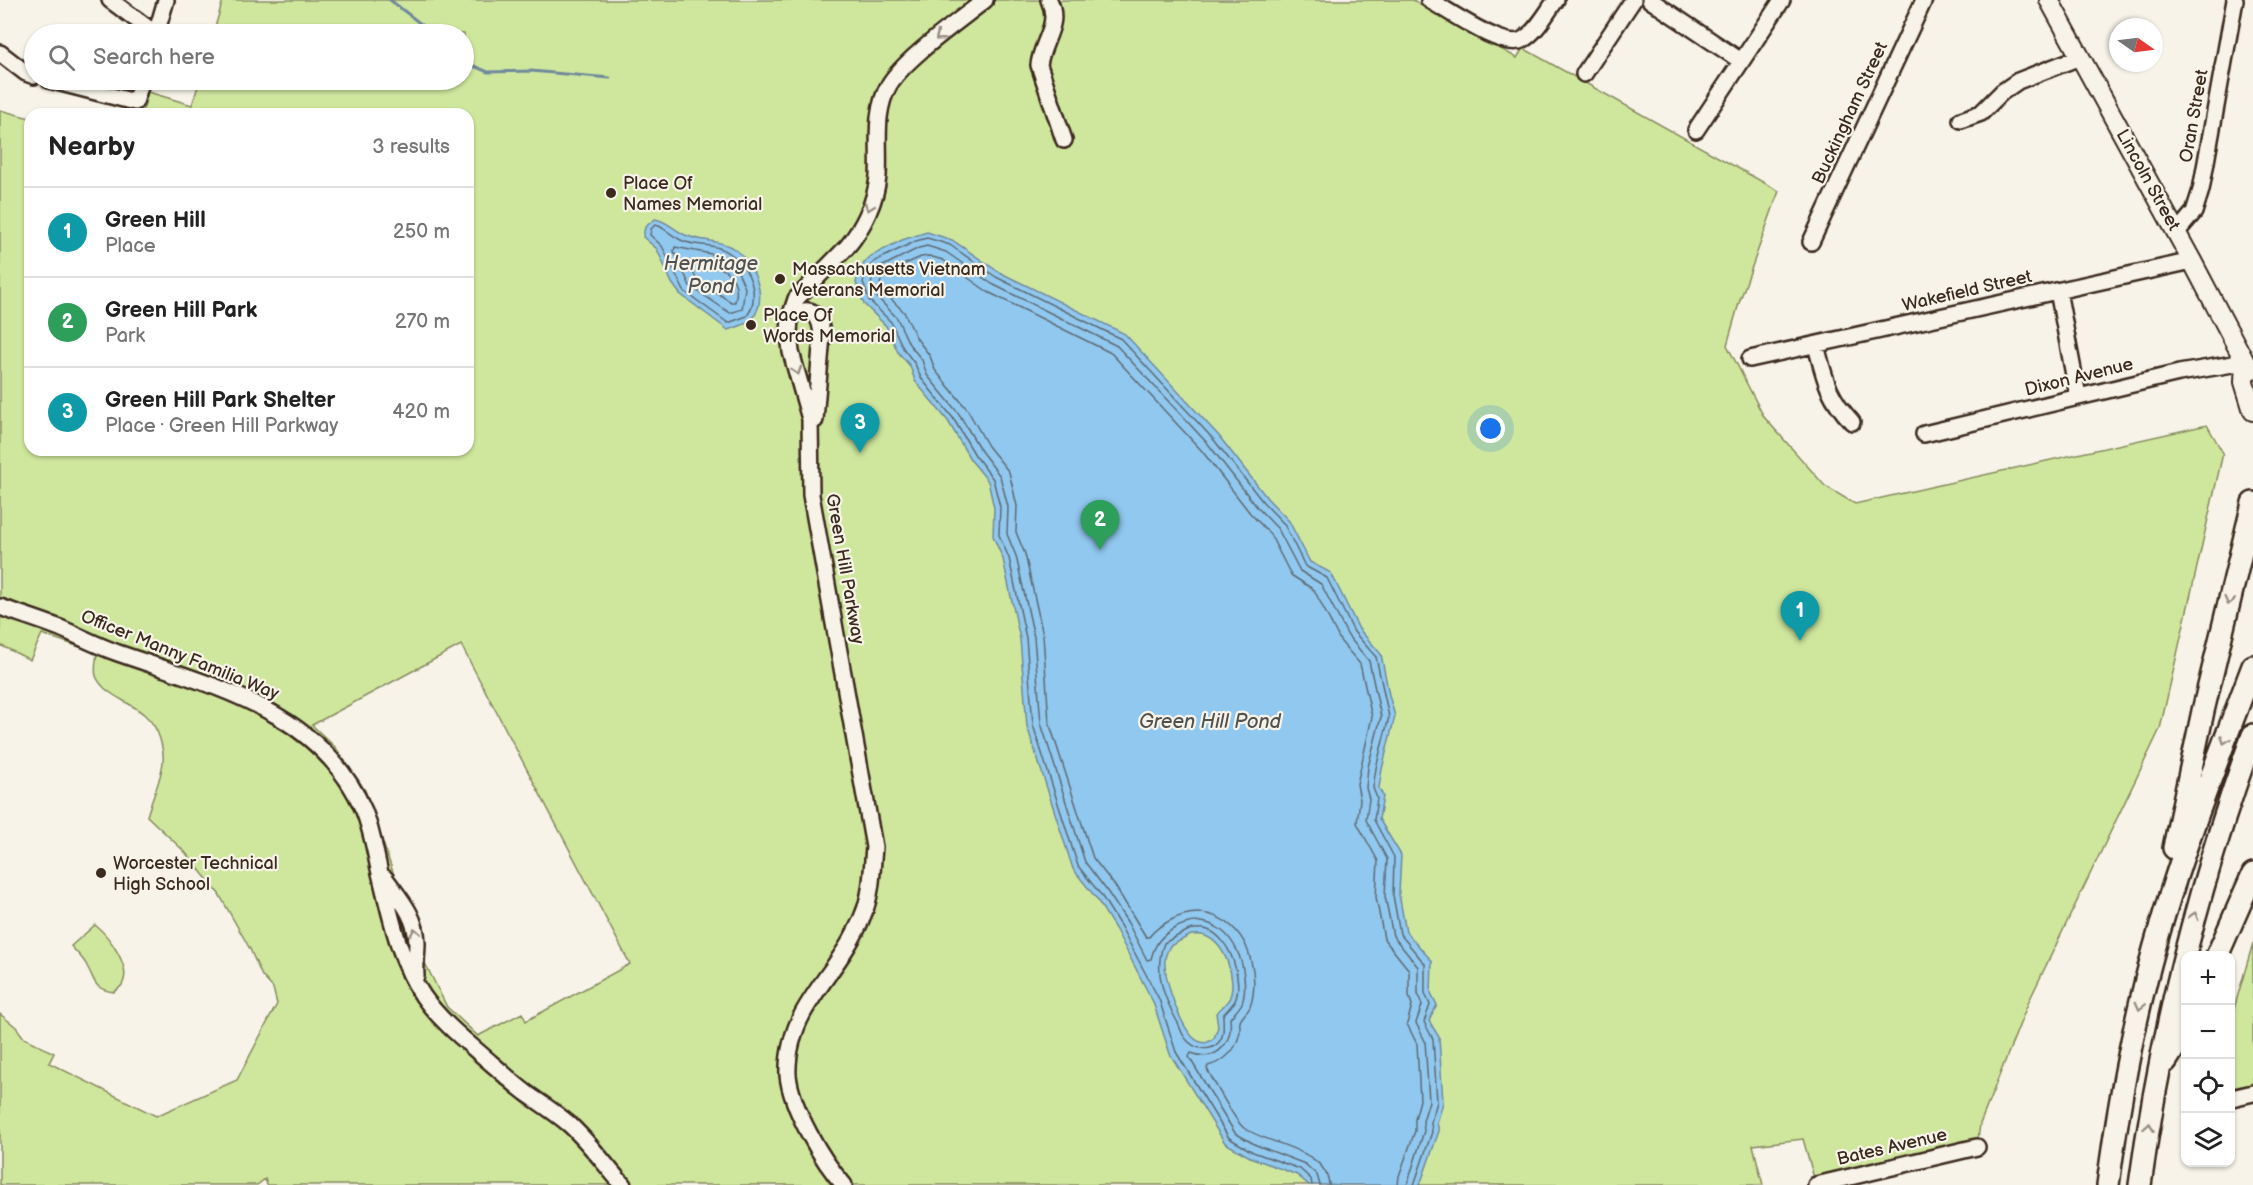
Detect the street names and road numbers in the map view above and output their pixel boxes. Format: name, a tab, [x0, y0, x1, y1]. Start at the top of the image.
street label: Buckingham Street	[1808, 38, 1892, 187]
street label: Oran Street	[2175, 67, 2213, 164]
street label: Lincoln Street	[2112, 126, 2185, 235]
street label: Wakefield Street	[1900, 266, 2034, 316]
street label: Dixon Avenue	[2023, 353, 2136, 401]
street label: Green Hill Parkway	[821, 492, 869, 647]
street label: Officer Manny Familia Way	[78, 606, 283, 705]
street label: Bates Avenue	[1835, 1124, 1949, 1170]

